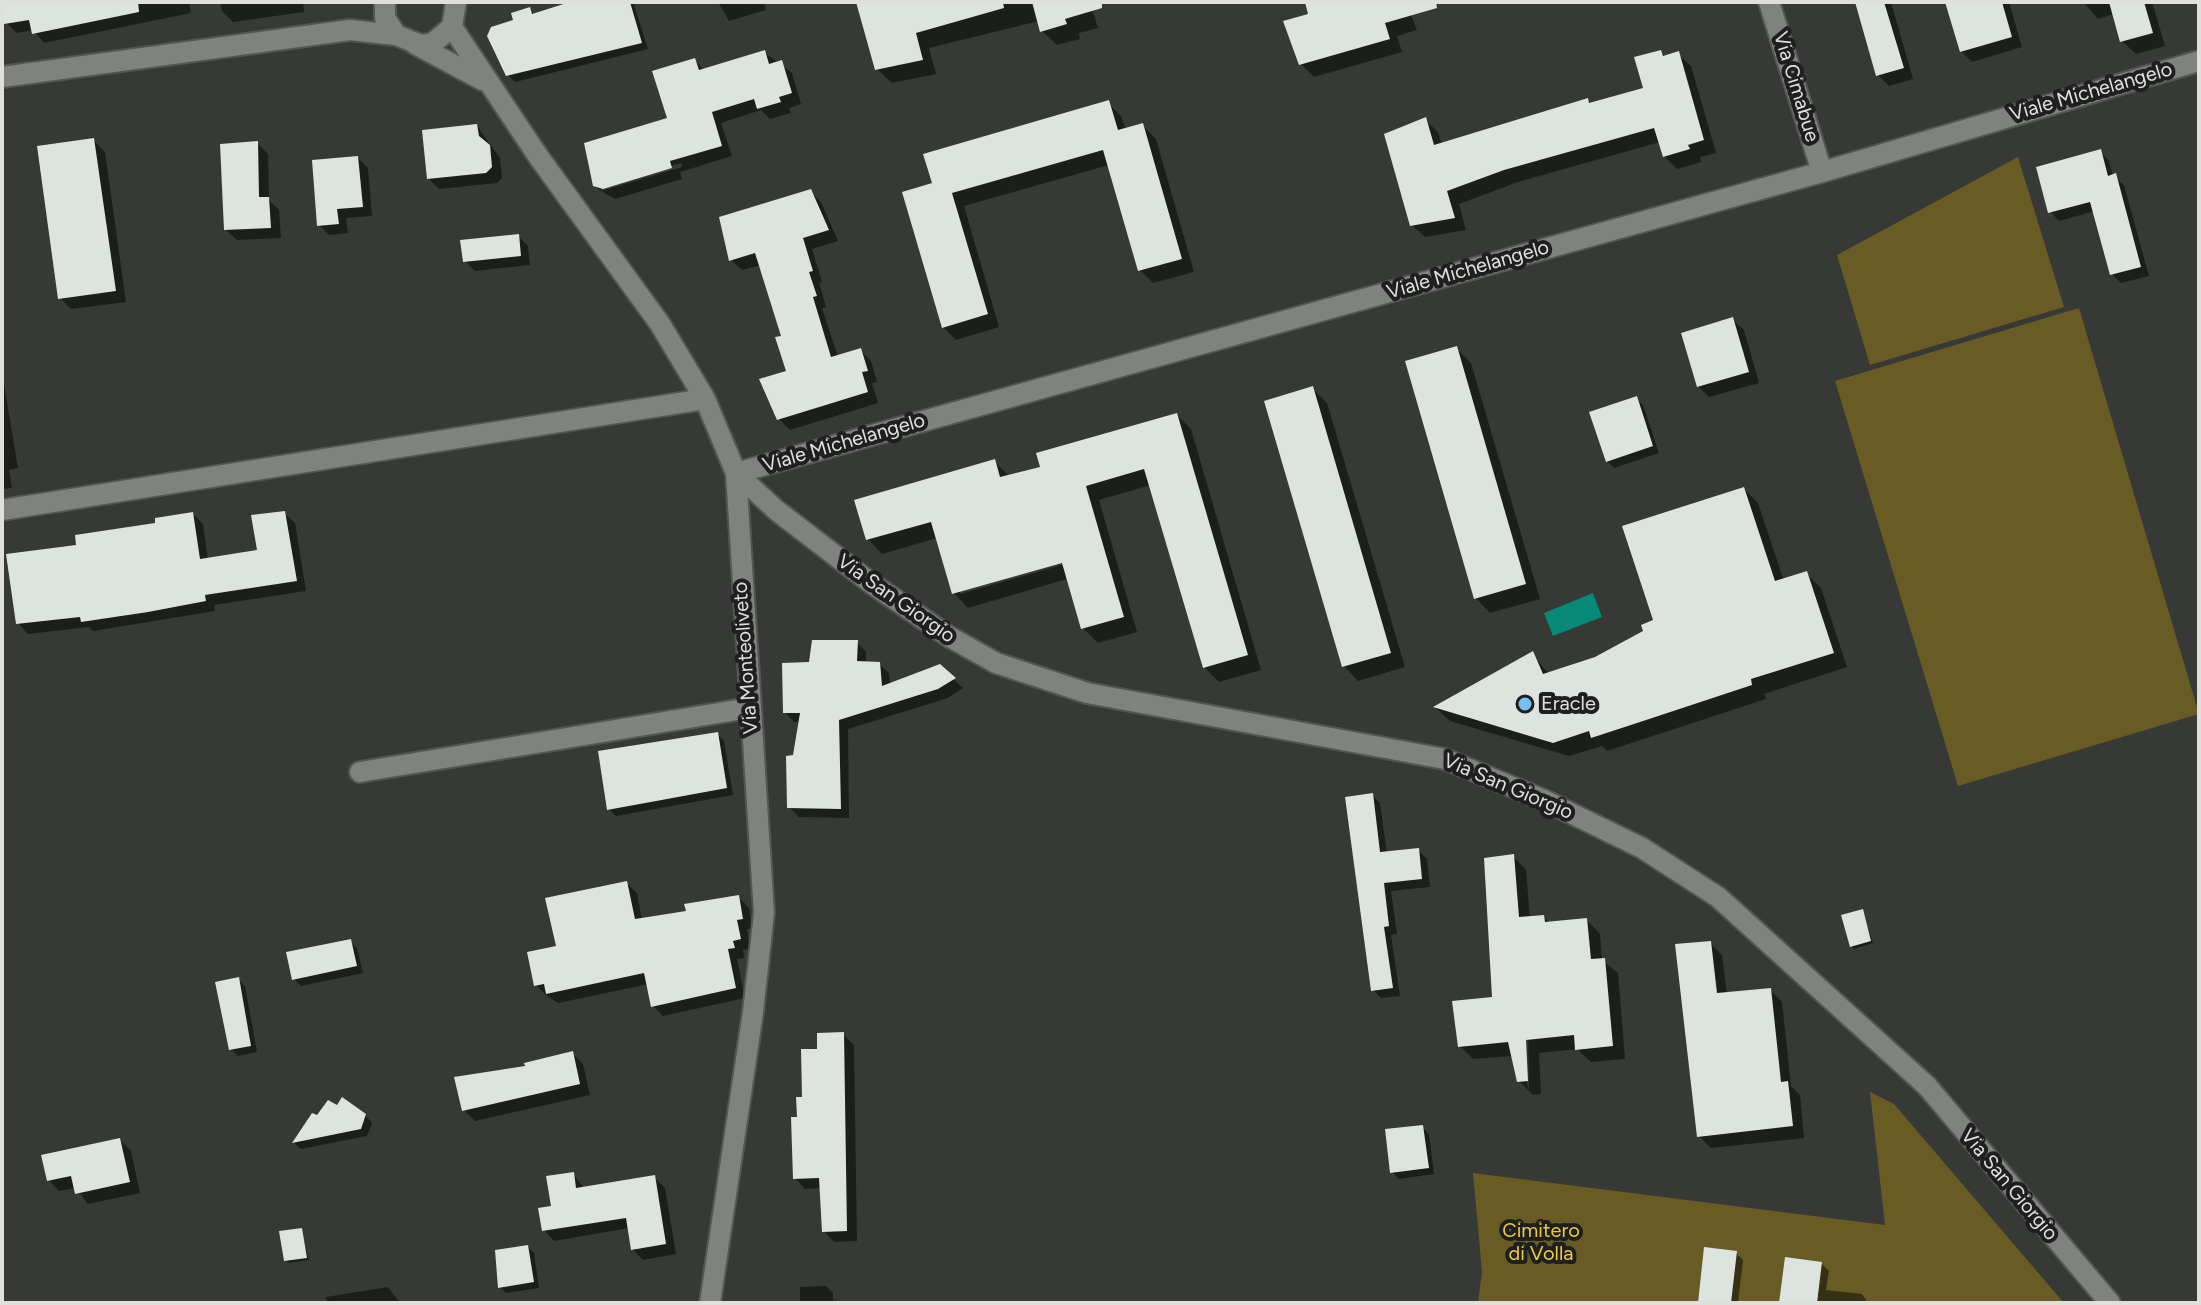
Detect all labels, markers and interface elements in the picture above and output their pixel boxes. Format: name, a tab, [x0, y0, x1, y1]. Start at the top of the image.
street label: Via Cimabue	[1768, 29, 1824, 145]
street label: Viale Michelangelo	[2007, 57, 2175, 127]
street label: Viale Michelangelo	[1384, 235, 1552, 305]
street label: Viale Michelangelo	[760, 408, 928, 478]
street label: Via San Giorgio	[832, 549, 960, 649]
street label: Via Monteoliveto	[729, 581, 763, 735]
place label: Eracle	[1541, 692, 1596, 716]
marker: Eracle	[1516, 695, 1534, 713]
street label: Via San Giorgio	[1440, 749, 1576, 825]
street label: Via San Giorgio	[1955, 1124, 2063, 1246]
park label: Cimitero di Volla	[1502, 1219, 1580, 1266]

